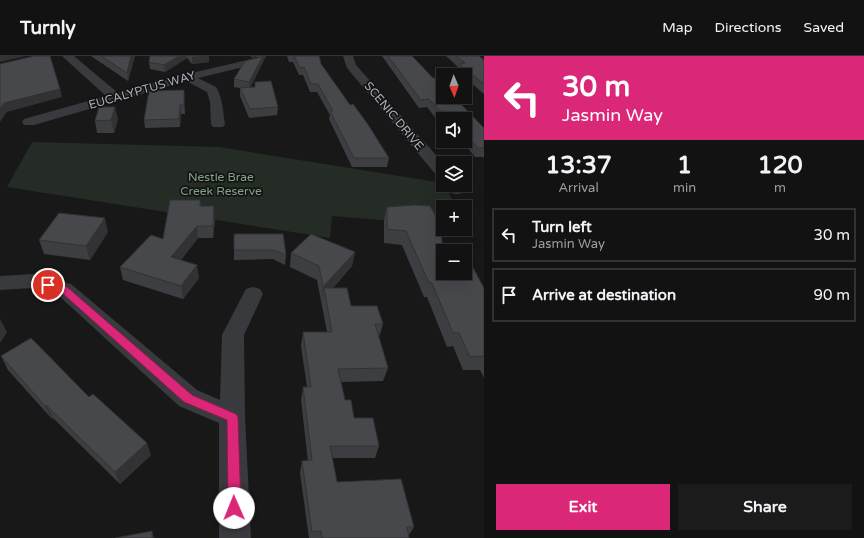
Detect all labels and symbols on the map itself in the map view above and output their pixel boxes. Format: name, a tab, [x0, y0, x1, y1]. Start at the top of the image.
street label: EUCALYPTUS WAY	[87, 68, 197, 112]
north arrow	[436, 68, 472, 104]
street label: SCENIC DRIVE	[361, 79, 427, 153]
park label: Nestle Brae Creek Reserve	[180, 170, 262, 198]
pin	[31, 268, 65, 302]
position arrow	[213, 487, 255, 529]

